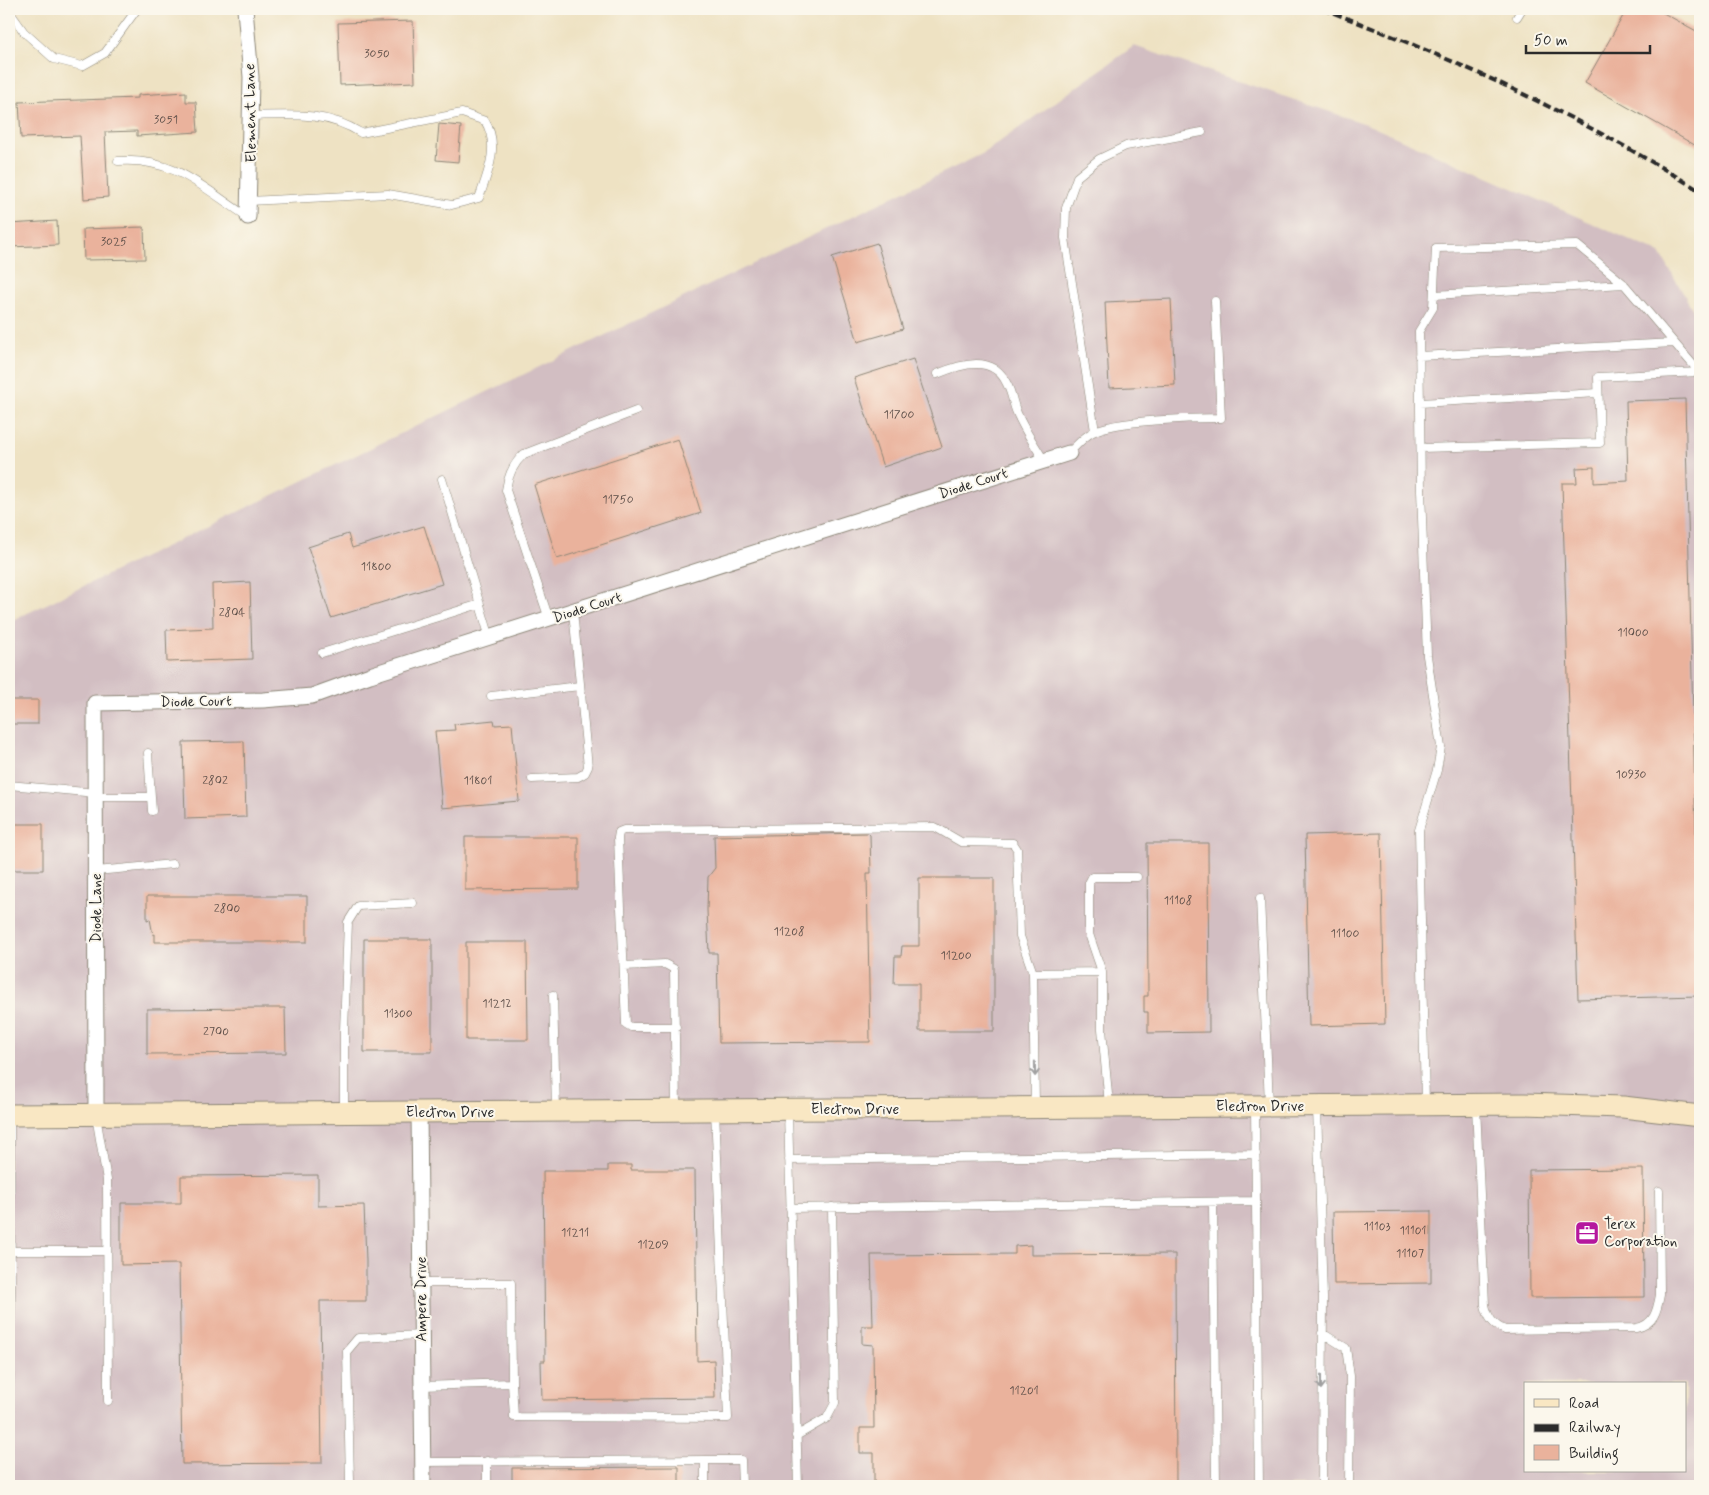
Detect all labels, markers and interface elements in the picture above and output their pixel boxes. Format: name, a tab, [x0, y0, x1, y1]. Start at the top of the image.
scale bar	[1526, 22, 1650, 54]
text: 50 m	[1534, 31, 1568, 51]
house number: 3050	[364, 46, 390, 62]
street label: Element Lane	[240, 63, 262, 163]
house number: 3051	[154, 112, 178, 128]
house number: 3025	[101, 234, 127, 250]
house number: 11700	[884, 407, 915, 423]
street label: Diode Court	[936, 463, 1011, 505]
house number: 11750	[602, 492, 634, 508]
house number: 11800	[361, 559, 391, 575]
street label: Diode Court	[550, 587, 625, 629]
house number: 2804	[219, 605, 245, 621]
house number: 11000	[1617, 625, 1649, 641]
street label: Diode Court	[160, 691, 232, 713]
house number: 10930	[1616, 767, 1647, 783]
house number: 2802	[202, 773, 228, 789]
house number: 11801	[464, 773, 492, 789]
street label: Diode Lane	[87, 873, 107, 943]
house number: 11108	[1164, 893, 1192, 909]
house number: 2800	[214, 901, 240, 917]
house number: 11208	[774, 924, 804, 940]
house number: 11100	[1331, 926, 1360, 942]
house number: 11200	[940, 948, 972, 964]
house number: 11212	[482, 996, 512, 1012]
house number: 11300	[384, 1006, 413, 1022]
house number: 2700	[203, 1024, 229, 1040]
one-way arrow	[1030, 1060, 1039, 1076]
street label: Electron Drive	[1216, 1097, 1305, 1117]
street label: Electron Drive	[811, 1100, 900, 1120]
street label: Electron Drive	[406, 1103, 495, 1123]
place label: Terex Corporation	[1604, 1215, 1677, 1252]
house number: 11103	[1364, 1219, 1390, 1235]
office icon: Terex Corporation	[1574, 1220, 1600, 1246]
house number: 11101	[1399, 1223, 1427, 1239]
house number: 11211	[561, 1225, 589, 1241]
house number: 11209	[637, 1237, 669, 1253]
house number: 11107	[1396, 1246, 1424, 1262]
street label: Ampere Drive	[412, 1256, 432, 1342]
one-way arrow	[1316, 1374, 1326, 1390]
legend	[1524, 1382, 1686, 1472]
house number: 11201	[1009, 1383, 1039, 1399]
text: Road	[1569, 1394, 1599, 1414]
text: Railway	[1569, 1418, 1621, 1438]
text: Building	[1569, 1444, 1619, 1465]

